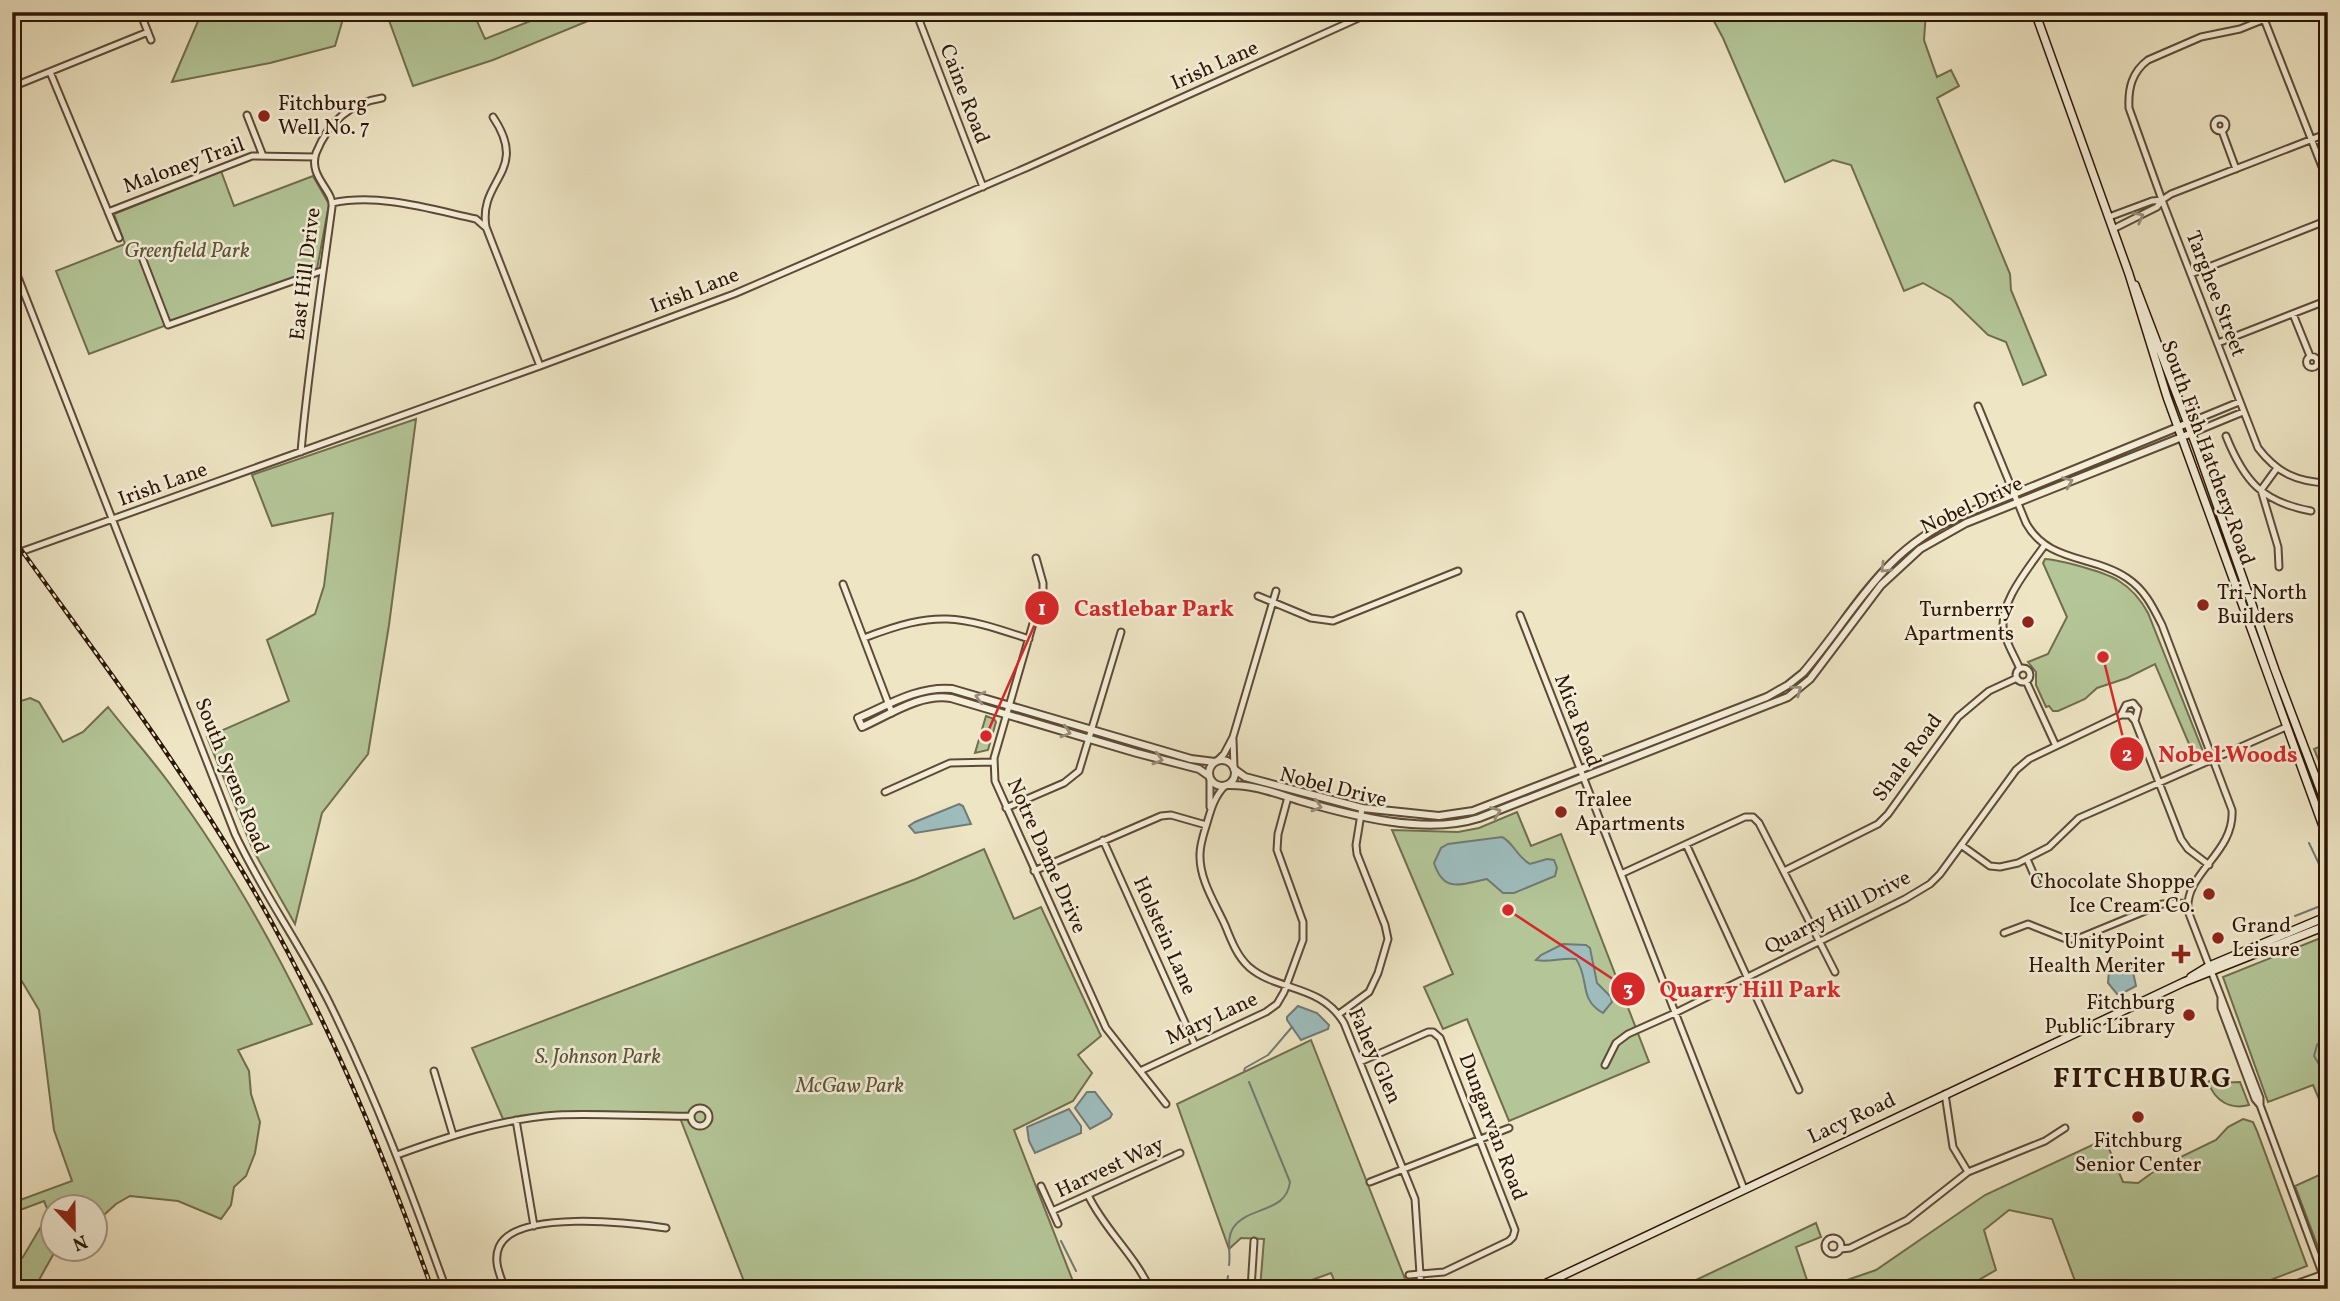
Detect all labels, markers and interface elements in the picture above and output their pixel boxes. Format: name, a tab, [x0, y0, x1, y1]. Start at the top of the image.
street label: Irish Lane	[1167, 34, 1263, 98]
street label: Caine Road	[932, 40, 996, 148]
place label: Fitchburg Well No. 7	[278, 90, 370, 143]
marker: Fitchburg Well No. 7	[256, 108, 272, 124]
street label: Maloney Trail	[119, 131, 249, 201]
street label: East Hill Drive	[283, 206, 329, 342]
one-way arrow	[2132, 211, 2144, 225]
street label: Targhee Street	[2178, 227, 2252, 361]
park label: Greenfield Park	[124, 237, 250, 266]
street label: Irish Lane	[646, 261, 744, 321]
street label: South Fish Hatchery Road	[2153, 336, 2261, 570]
street label: Irish Lane	[114, 455, 212, 515]
street label: Nobel Drive	[1916, 470, 2028, 542]
one-way arrow	[2061, 477, 2073, 491]
one-way arrow	[1881, 560, 1894, 573]
place label: Tri-North Builders	[2217, 579, 2307, 632]
callout: Castlebar Park	[1025, 586, 1248, 630]
text: Castlebar Park	[1074, 594, 1234, 626]
text: 1	[1038, 595, 1046, 624]
place label: Turnberry Apartments	[1904, 596, 2015, 649]
marker: Tri-North Builders	[2195, 597, 2211, 613]
marker: Turnberry Apartments	[2020, 614, 2036, 630]
street label: Mica Road	[1546, 670, 1608, 772]
one-way arrow	[1789, 685, 1802, 698]
one-way arrow	[974, 691, 986, 705]
street label: South Syene Road	[187, 694, 275, 858]
street label: Shale Road	[1866, 708, 1950, 808]
one-way arrow	[1060, 723, 1072, 738]
callout: Nobel Woods	[2109, 732, 2312, 776]
text: Nobel Woods	[2158, 740, 2298, 772]
text: 2	[2122, 741, 2132, 770]
one-way arrow	[1152, 751, 1164, 765]
street label: Nobel Drive	[1276, 761, 1390, 815]
street label: Notre Dame Drive	[999, 774, 1093, 938]
place label: Tralee Apartments	[1575, 786, 1685, 839]
one-way arrow	[1311, 797, 1323, 812]
marker: Tralee Apartments	[1553, 804, 1569, 820]
one-way arrow	[1489, 806, 1501, 820]
street label: Quarry Hill Drive	[1760, 864, 1916, 962]
place label: Chocolate Shoppe Ice Cream Co.	[2030, 868, 2195, 921]
street label: Holstein Lane	[1125, 872, 1203, 1000]
marker: Chocolate Shoppe Ice Cream Co.	[2201, 886, 2217, 902]
place label: Grand Leisure	[2232, 912, 2300, 965]
place label: UnityPoint Health Meriter	[2028, 928, 2165, 981]
marker: Grand Leisure	[2210, 930, 2226, 946]
marker: UnityPoint Health Meriter	[2171, 944, 2191, 964]
callout: Quarry Hill Park	[1610, 967, 1855, 1011]
text: Quarry Hill Park	[1659, 975, 1841, 1007]
text: 3	[1623, 976, 1633, 1005]
street label: Mary Lane	[1161, 985, 1263, 1053]
place label: Fitchburg Public Library	[2045, 989, 2176, 1042]
street label: Fahey Glen	[1340, 1003, 1408, 1109]
marker: Fitchburg Public Library	[2181, 1007, 2197, 1023]
park label: S. Johnson Park	[535, 1043, 661, 1072]
street label: Dungarvan Road	[1451, 1049, 1533, 1205]
district label: FITCHBURG	[2053, 1060, 2233, 1099]
park label: McGaw Park	[795, 1072, 904, 1101]
street label: Lacy Road	[1803, 1086, 1901, 1152]
marker: Fitchburg Senior Center	[2130, 1109, 2146, 1125]
place label: Fitchburg Senior Center	[2075, 1127, 2202, 1180]
street label: Harvest Way	[1051, 1130, 1170, 1206]
north arrow	[38, 1192, 108, 1262]
text: N	[68, 1227, 91, 1257]

